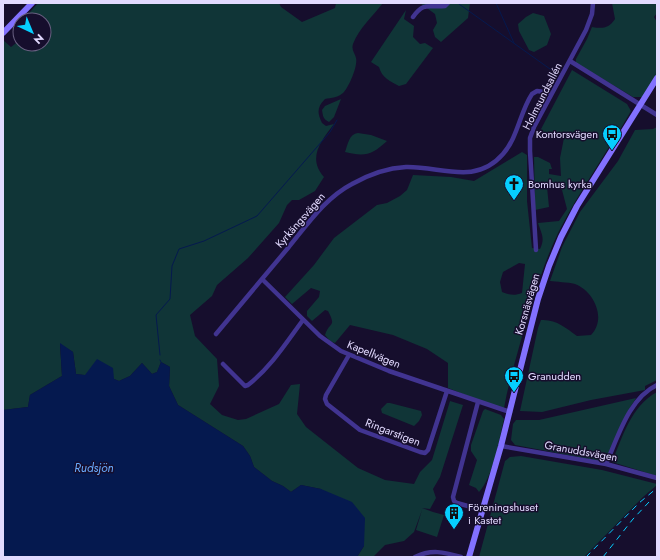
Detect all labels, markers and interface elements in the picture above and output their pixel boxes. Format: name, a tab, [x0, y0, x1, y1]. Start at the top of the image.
north arrow	[12, 12, 52, 52]
text: N	[30, 30, 48, 48]
street label: Holmsundsallén	[518, 60, 566, 132]
bus stop icon: Kontorsvägen	[601, 123, 623, 151]
place label: Kontorsvägen	[536, 126, 598, 142]
church icon: Bomhus kyrka	[503, 173, 525, 201]
place label: Bomhus kyrka	[528, 176, 592, 192]
street label: Kyrkängsvägen	[271, 189, 329, 251]
street label: Korsnäsvägen	[511, 271, 543, 337]
street label: Kapellvägen	[345, 336, 403, 372]
bus stop icon: Granudden	[503, 365, 525, 393]
place label: Granudden	[528, 368, 581, 384]
street label: Ringarstigen	[363, 414, 423, 450]
street label: Granuddsvägen	[543, 437, 619, 465]
water label: Rudsjön	[74, 459, 114, 477]
place label: Föreningshuset i Kastet	[468, 499, 538, 528]
building icon: Föreningshuset i Kastet	[443, 502, 465, 530]

